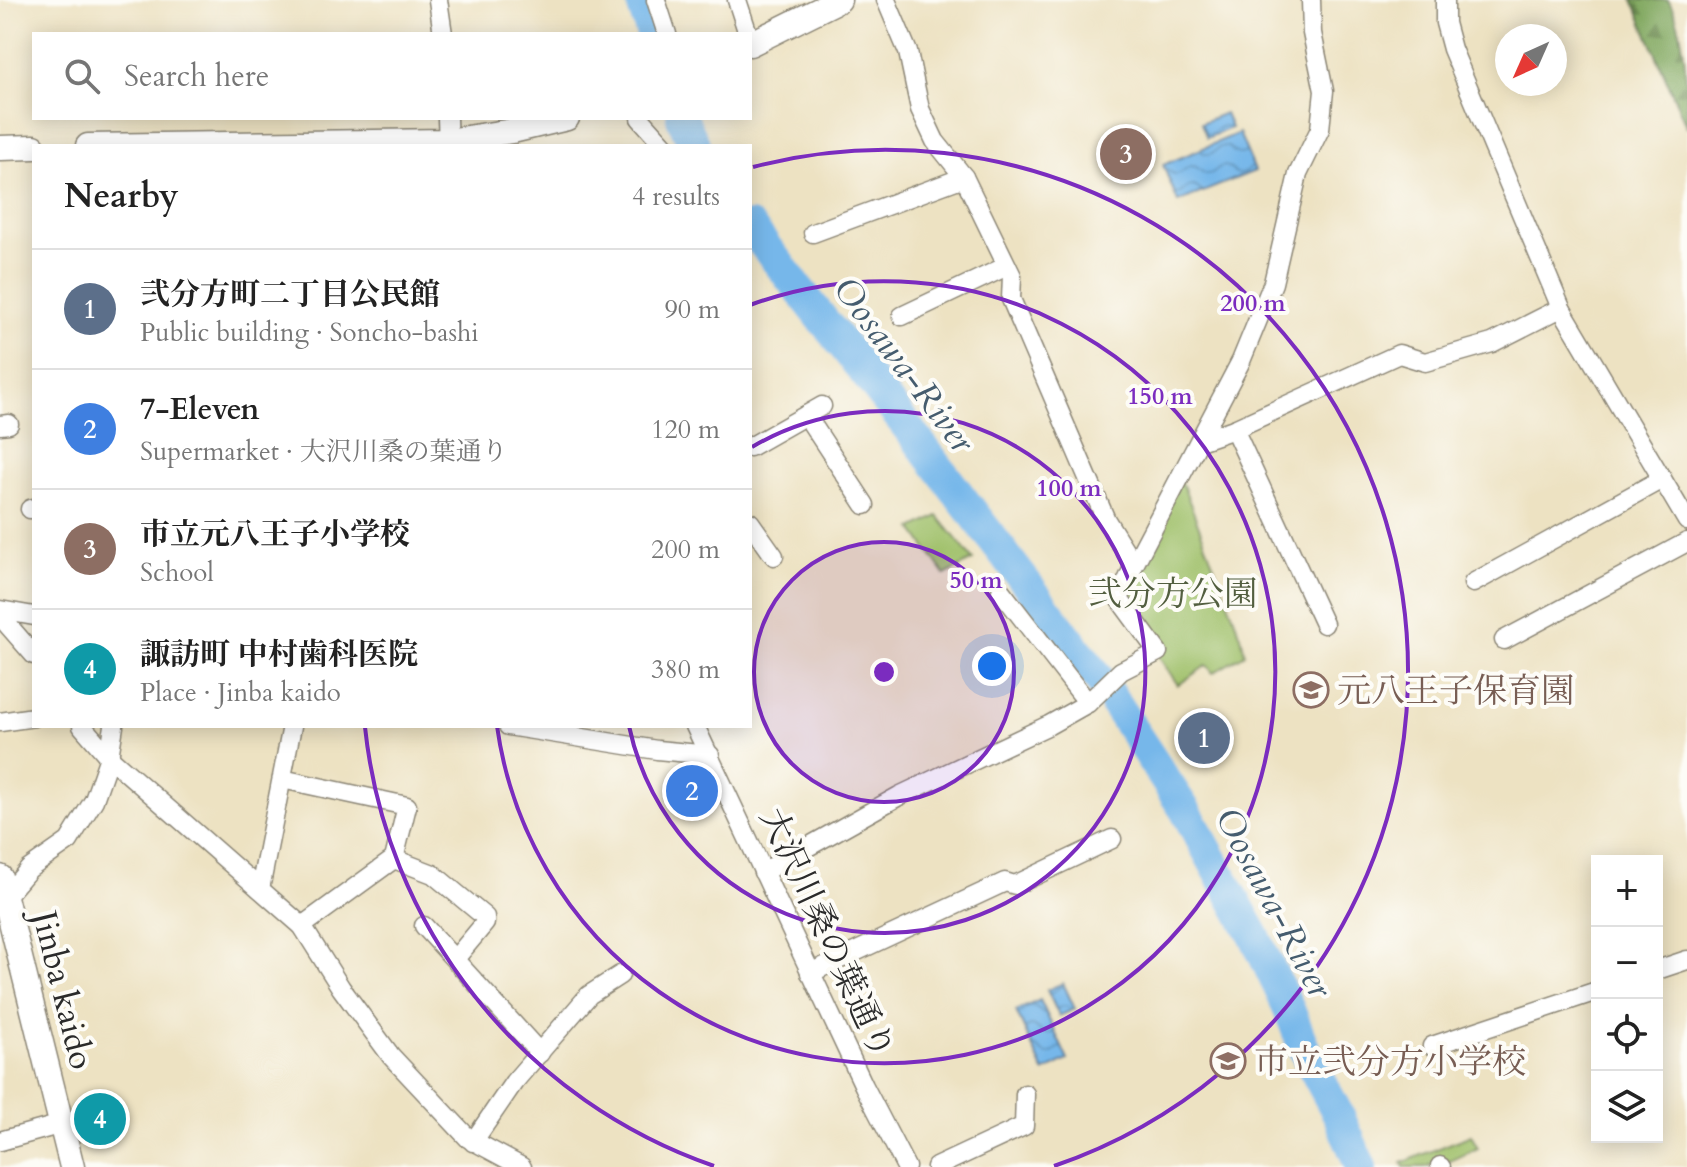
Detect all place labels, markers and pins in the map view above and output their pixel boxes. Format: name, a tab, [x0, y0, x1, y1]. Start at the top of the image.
pin: 3	[1100, 124, 1152, 184]
centre of rings	[870, 658, 898, 686]
place label: 元八王子保育園	[1337, 668, 1575, 714]
school or university icon: 元八王子保育園	[1292, 671, 1330, 709]
pin: 1	[1178, 708, 1230, 768]
pin: 2	[666, 761, 718, 821]
place label: 市立弐分方小学校	[1254, 1039, 1526, 1085]
school or university icon: 市立弐分方小学校	[1209, 1042, 1247, 1080]
pin: 4	[74, 1089, 126, 1149]

